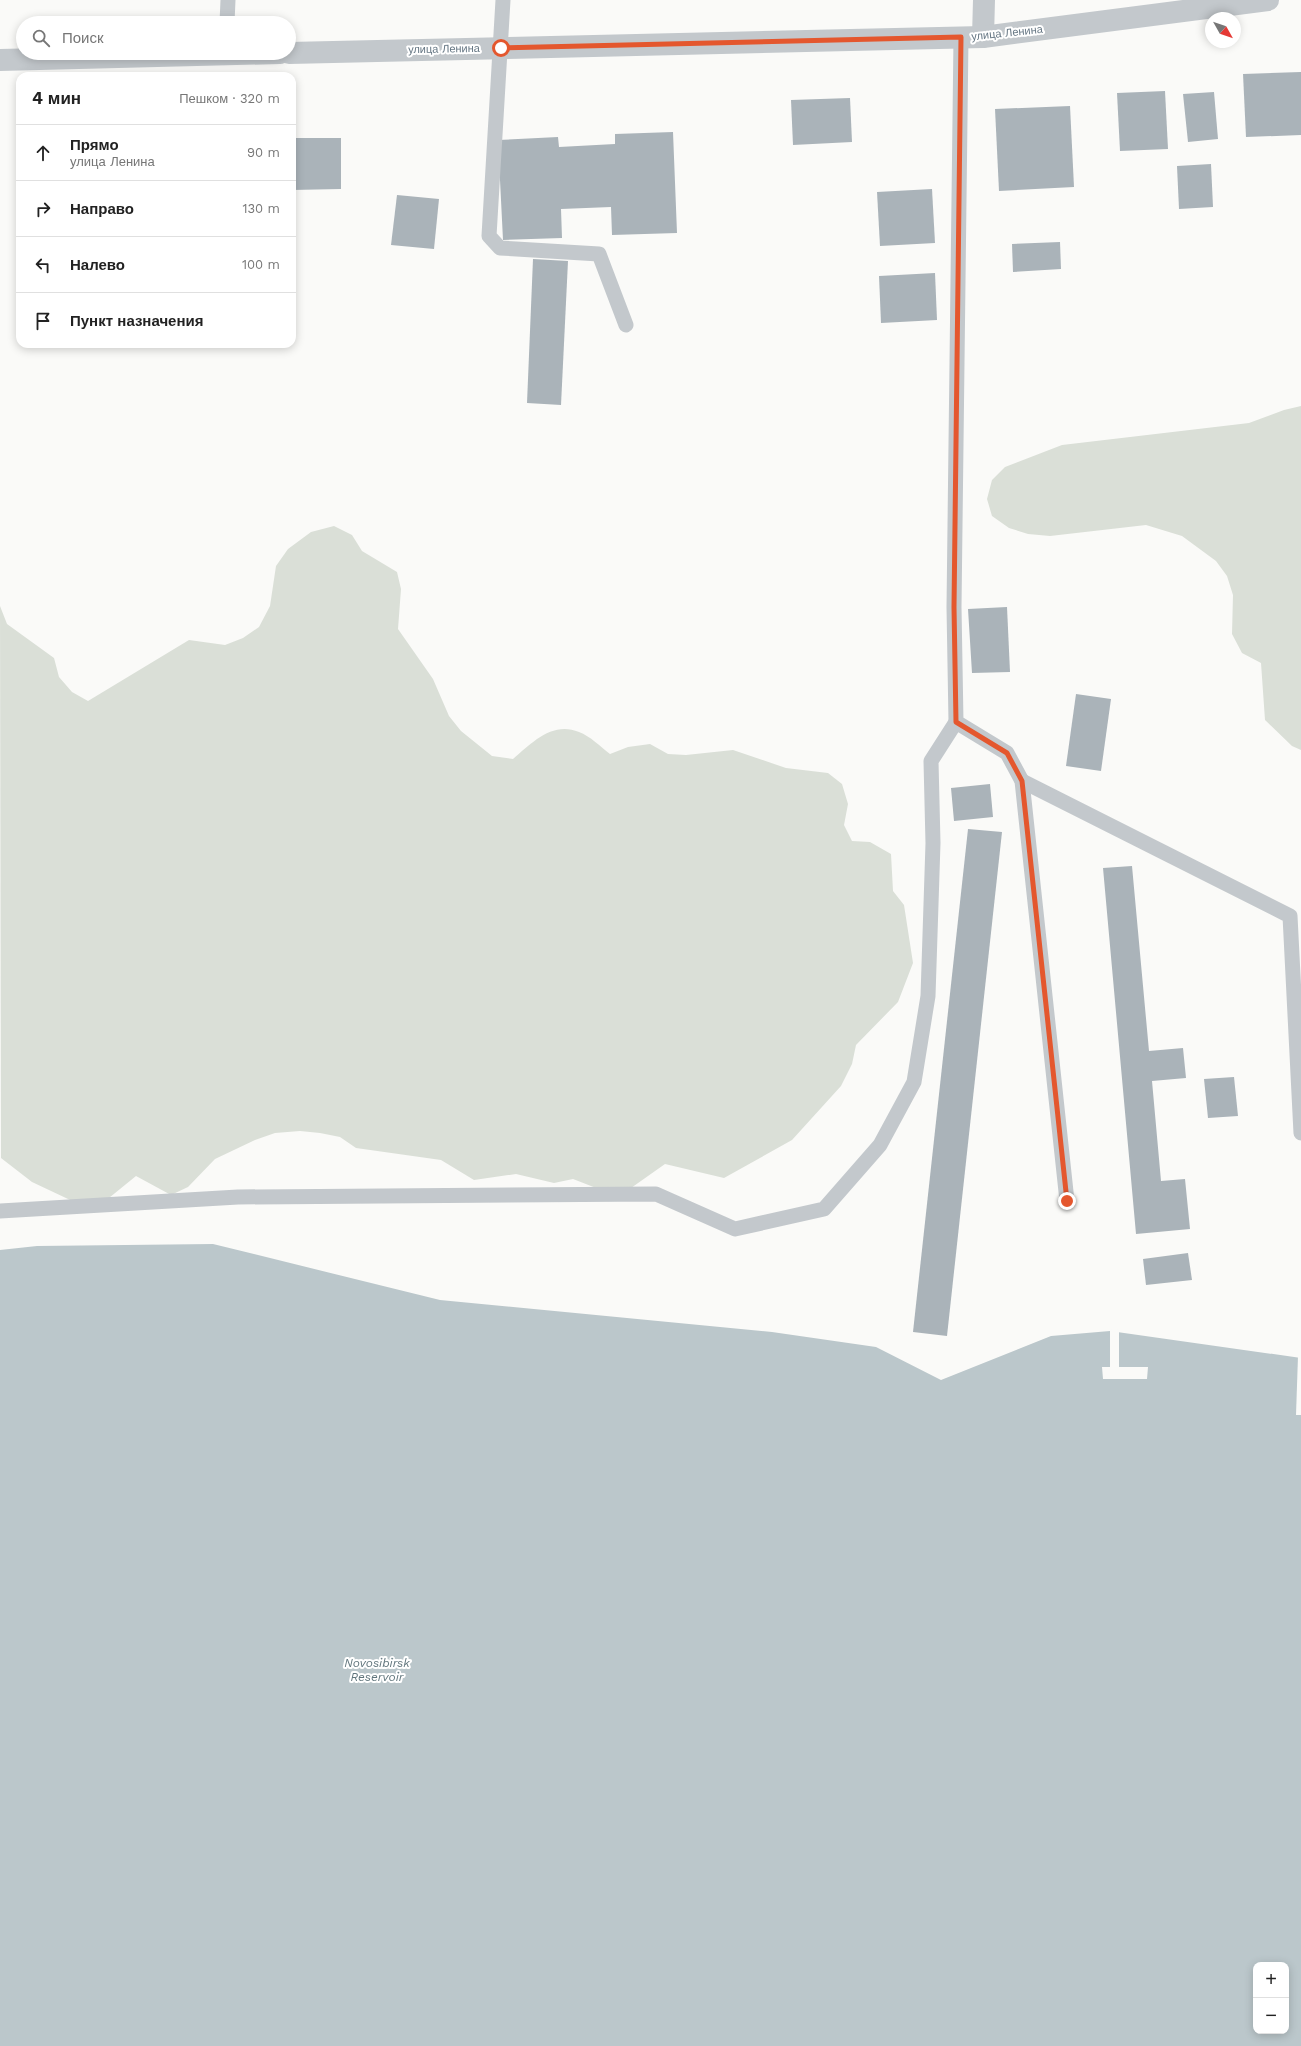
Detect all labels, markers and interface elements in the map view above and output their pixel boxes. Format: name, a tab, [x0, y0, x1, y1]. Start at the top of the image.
north arrow	[1205, 12, 1241, 48]
search box	[16, 16, 296, 60]
street label: улица Ленина	[971, 23, 1044, 43]
icon: search	[30, 27, 52, 49]
text: Поиск	[62, 29, 104, 47]
route start	[492, 39, 510, 57]
street label: улица Ленина	[408, 42, 481, 56]
text: 4 мин	[32, 88, 81, 108]
text: Пешком · 320 m	[179, 91, 280, 106]
text: Прямо	[70, 136, 119, 154]
icon: ahead	[32, 142, 54, 164]
text: 90 m	[247, 145, 280, 160]
text: улица Ленина	[70, 154, 155, 169]
icon: right	[32, 198, 54, 220]
text: Направо	[70, 200, 134, 218]
text: 130 m	[242, 201, 280, 216]
icon: left	[32, 254, 54, 276]
text: Налево	[70, 256, 125, 274]
text: 100 m	[242, 257, 280, 272]
icon: arrive	[32, 310, 54, 332]
text: Пункт назначения	[70, 312, 203, 330]
route end	[1058, 1192, 1076, 1210]
water label: Novosibirsk Reservoir	[344, 1656, 410, 1684]
map controls	[1253, 1962, 1289, 2034]
button: +	[1253, 1962, 1289, 1998]
button: −	[1253, 1998, 1289, 2034]

